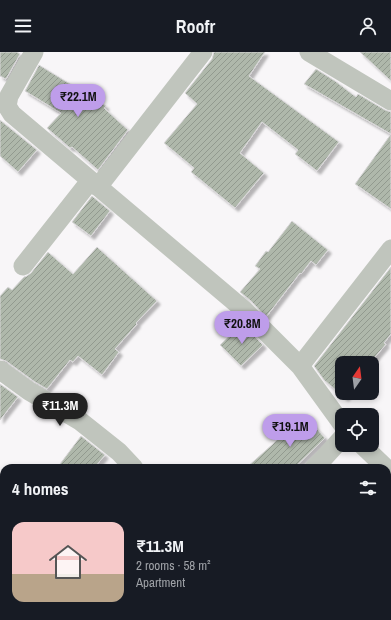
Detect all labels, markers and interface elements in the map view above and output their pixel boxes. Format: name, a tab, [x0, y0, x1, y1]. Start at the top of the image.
text: Roofr	[176, 14, 215, 39]
icon: menu	[12, 15, 34, 37]
icon: person	[357, 15, 379, 37]
pin: ₹22.1M	[45, 84, 111, 118]
text: ₹22.1M	[59, 88, 97, 105]
pin: ₹20.8M	[209, 311, 275, 345]
text: ₹20.8M	[223, 315, 261, 332]
north arrow	[335, 356, 379, 400]
map controls	[335, 356, 379, 452]
pin: ₹11.3M	[27, 393, 93, 427]
text: ₹11.3M	[42, 397, 78, 414]
button: locate	[335, 408, 379, 452]
pin: ₹19.1M	[257, 414, 323, 448]
text: ₹19.1M	[271, 418, 309, 435]
text: 4 homes	[12, 477, 69, 500]
icon: filters	[357, 477, 379, 499]
text: ₹11.3M	[136, 534, 184, 557]
icon: home	[44, 538, 92, 586]
text: 2 rooms · 58 m²	[136, 557, 211, 574]
text: Apartment	[136, 574, 185, 591]

